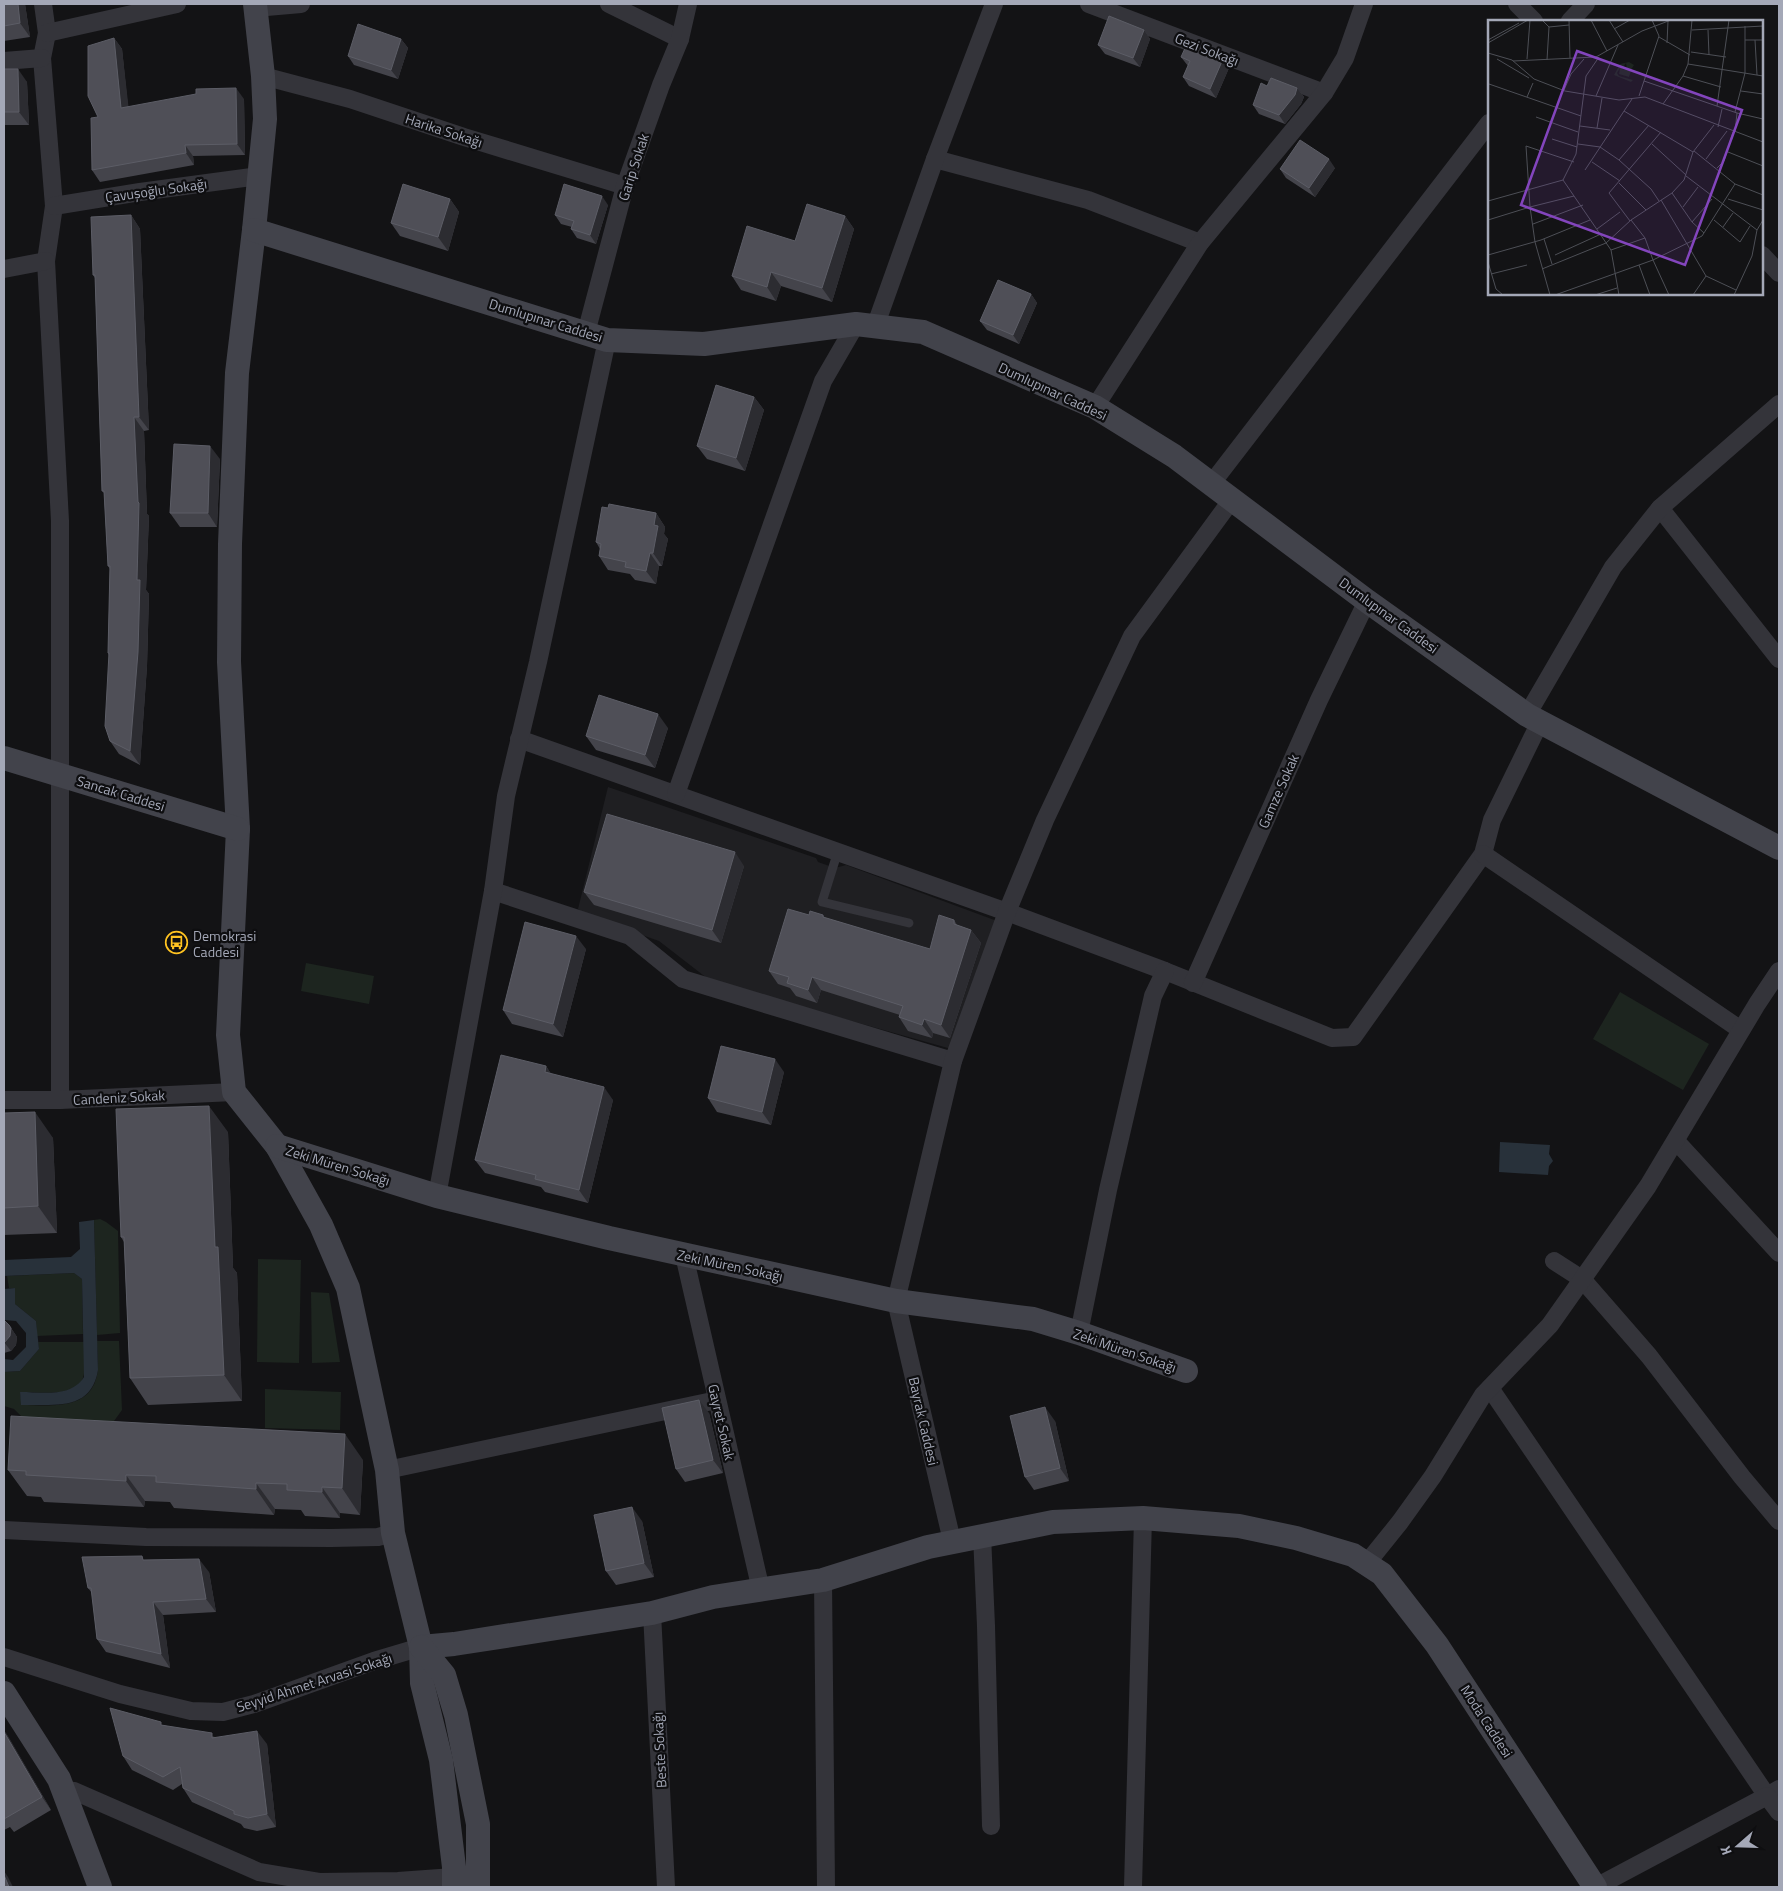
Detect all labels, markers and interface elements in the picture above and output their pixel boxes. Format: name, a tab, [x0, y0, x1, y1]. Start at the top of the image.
inset map	[1488, 20, 1763, 295]
street label: Gezi Sokağı	[1172, 27, 1242, 71]
street label: Harika Sokağı	[403, 108, 485, 152]
street label: Garip Sokak	[612, 130, 654, 203]
street label: Çavuşoğlu Sokağı	[104, 172, 208, 208]
street label: Dumlupınar Caddesi	[487, 293, 605, 347]
street label: Dumlupınar Caddesi	[995, 357, 1111, 425]
street label: Dumlupınar Caddesi	[1335, 572, 1443, 658]
street label: Gamze Sokak	[1252, 750, 1304, 831]
street label: Sancak Caddesi	[74, 770, 168, 816]
place label: Demokrasi Caddesi	[193, 925, 256, 962]
bus stop icon: Demokrasi Caddesi	[165, 931, 189, 955]
street label: Candeniz Sokak	[72, 1084, 166, 1110]
street label: Zeki Müren Sokağı	[283, 1139, 393, 1191]
street label: Zeki Müren Sokağı	[675, 1244, 785, 1286]
street label: Zeki Müren Sokağı	[1071, 1323, 1179, 1377]
street label: Bayrak Caddesi	[904, 1375, 944, 1467]
street label: Gayret Sokak	[703, 1382, 741, 1462]
street label: Seyyid Ahmet Arvasi Sokağı	[233, 1647, 395, 1717]
street label: Moda Caddesi	[1456, 1681, 1518, 1761]
street label: Beste Sokağı	[647, 1711, 671, 1789]
north arrow	[1713, 1821, 1763, 1871]
text: K	[1714, 1842, 1737, 1858]

